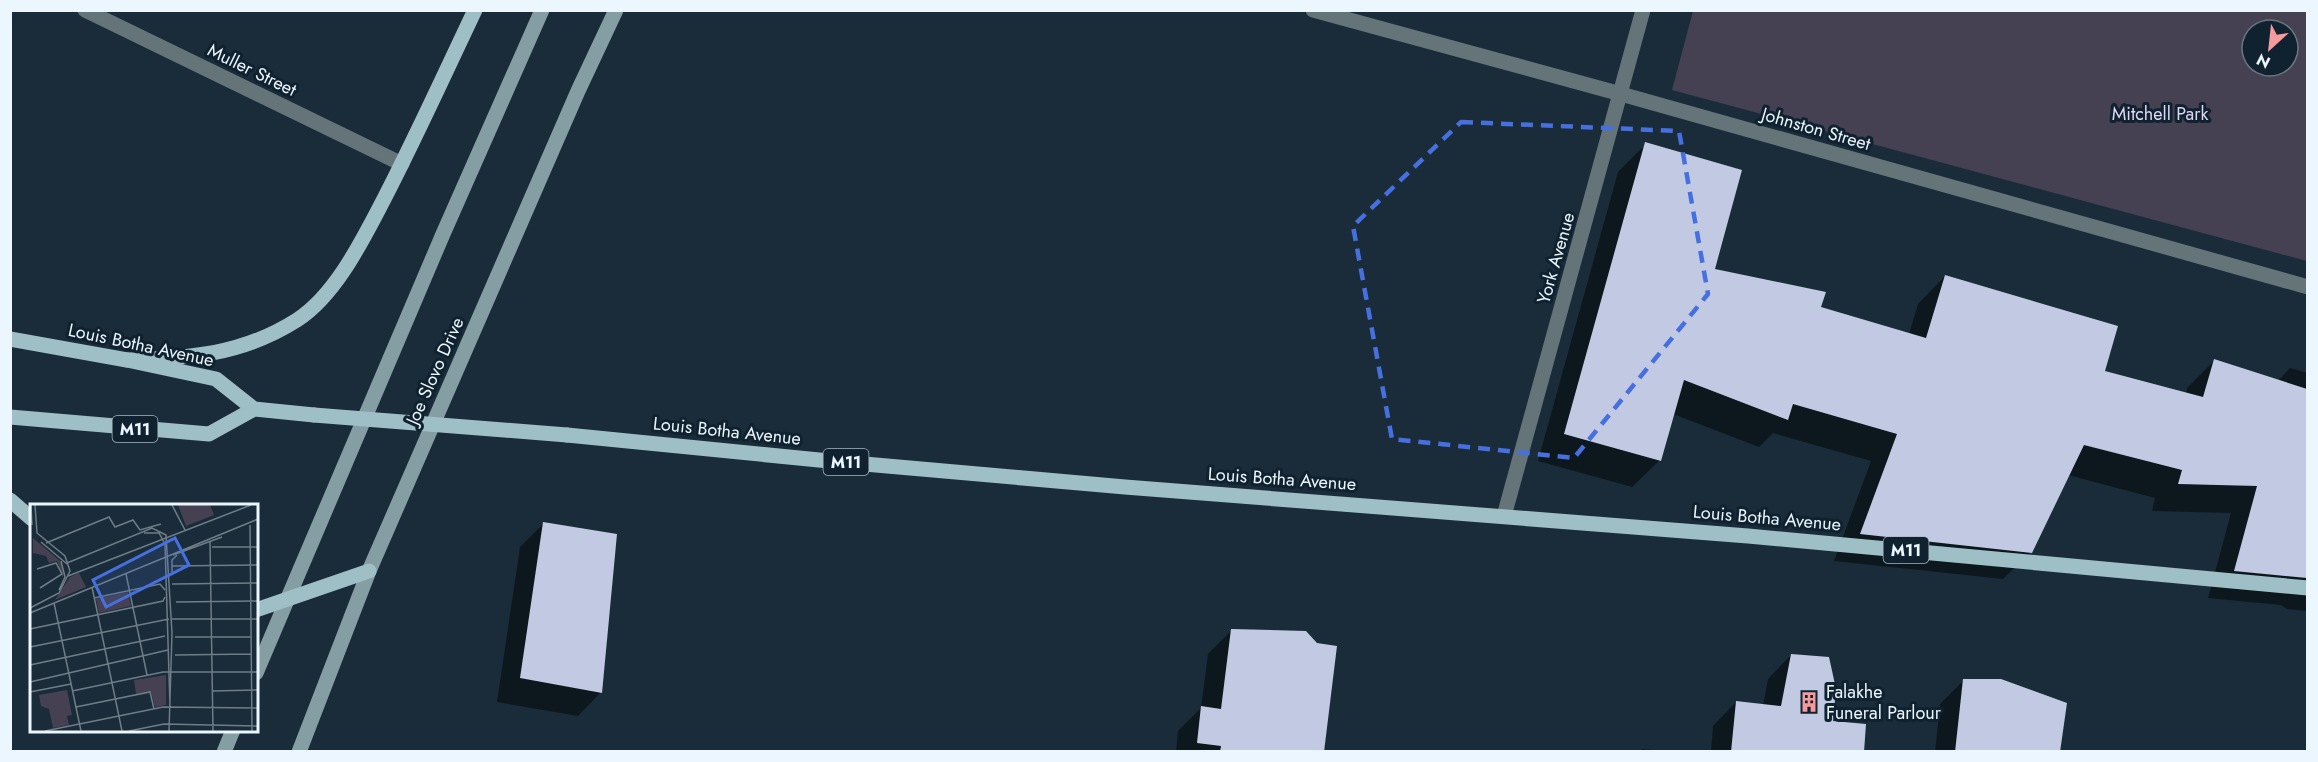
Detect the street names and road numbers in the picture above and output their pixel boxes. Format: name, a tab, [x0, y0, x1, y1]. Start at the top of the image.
street label: Muller Street	[203, 37, 301, 103]
street label: Johnston Street	[1757, 100, 1874, 157]
street label: York Avenue	[1531, 209, 1581, 307]
street label: Joe Slovo Drive	[399, 313, 470, 431]
street label: Louis Botha Avenue	[66, 317, 216, 373]
street label: Louis Botha Avenue	[652, 410, 802, 452]
road number: M11	[112, 416, 158, 442]
road number: M11	[824, 449, 868, 475]
street label: Louis Botha Avenue	[1207, 461, 1357, 497]
street label: Louis Botha Avenue	[1692, 499, 1842, 537]
road number: M11	[1884, 537, 1928, 563]

